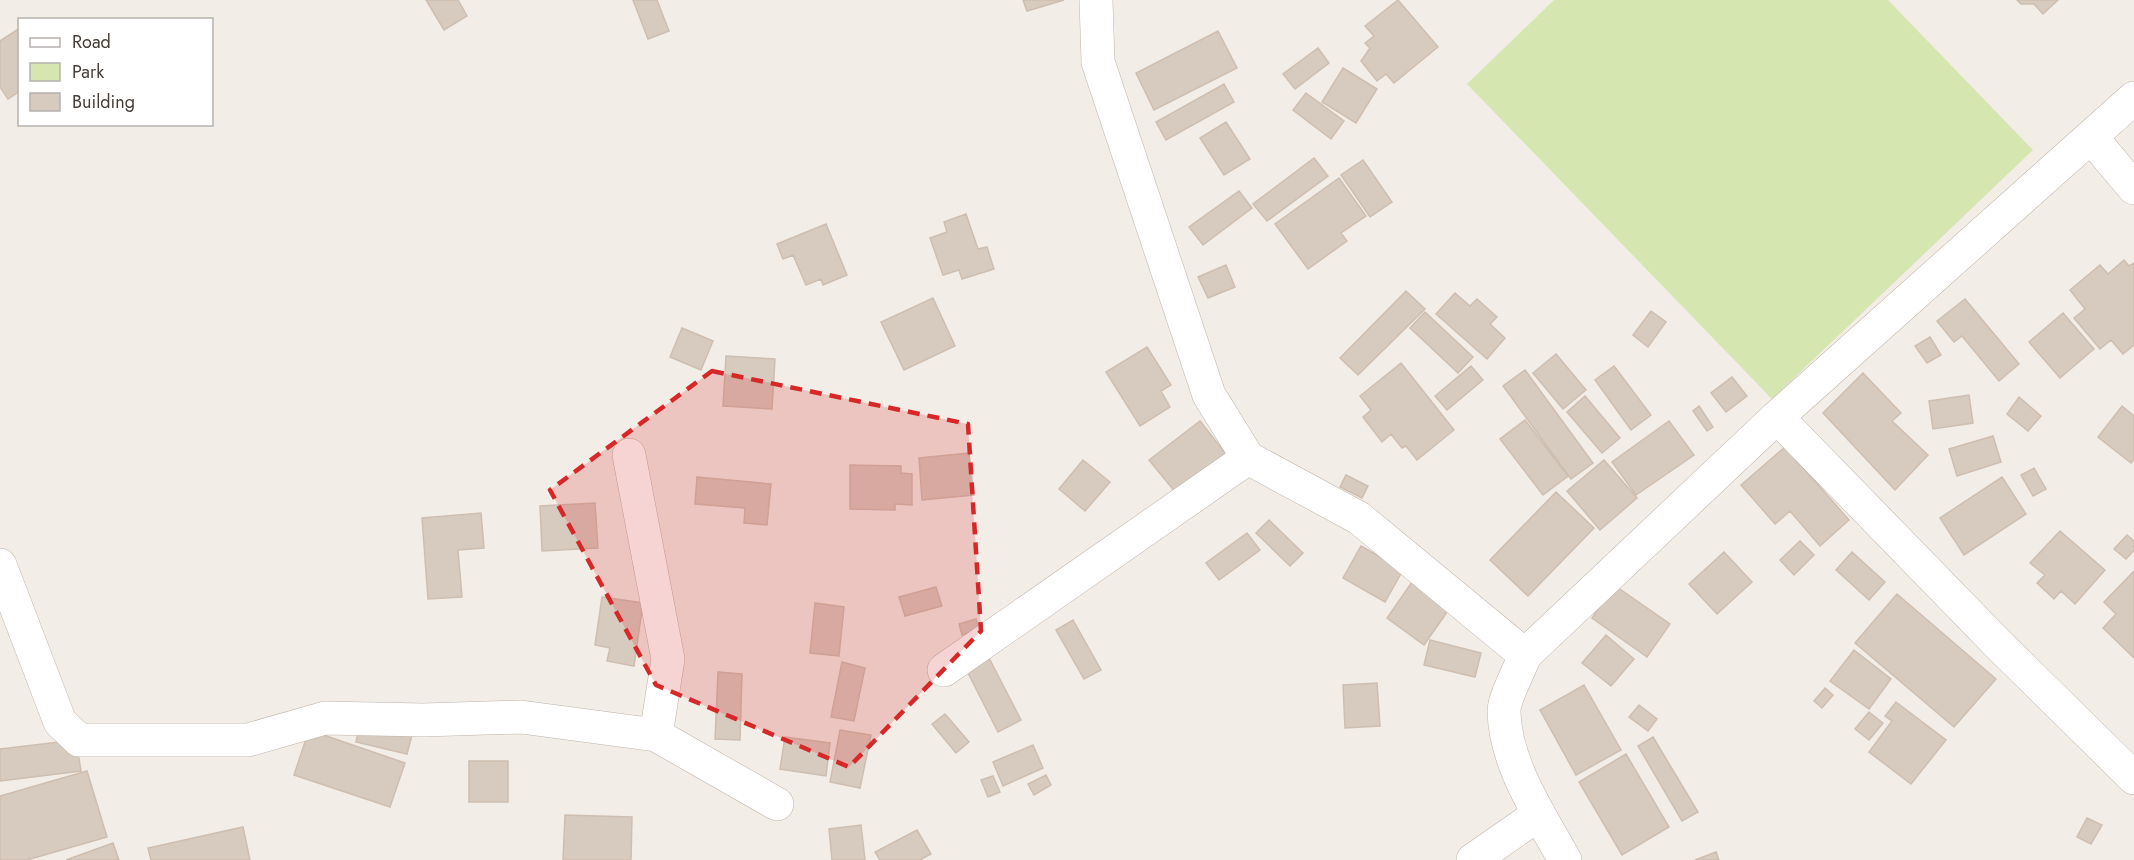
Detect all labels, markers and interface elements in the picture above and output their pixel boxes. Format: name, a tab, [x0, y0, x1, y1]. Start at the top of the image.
legend	[18, 18, 213, 126]
text: Road	[72, 29, 111, 55]
text: Park	[72, 59, 104, 85]
text: Building	[72, 89, 135, 115]

